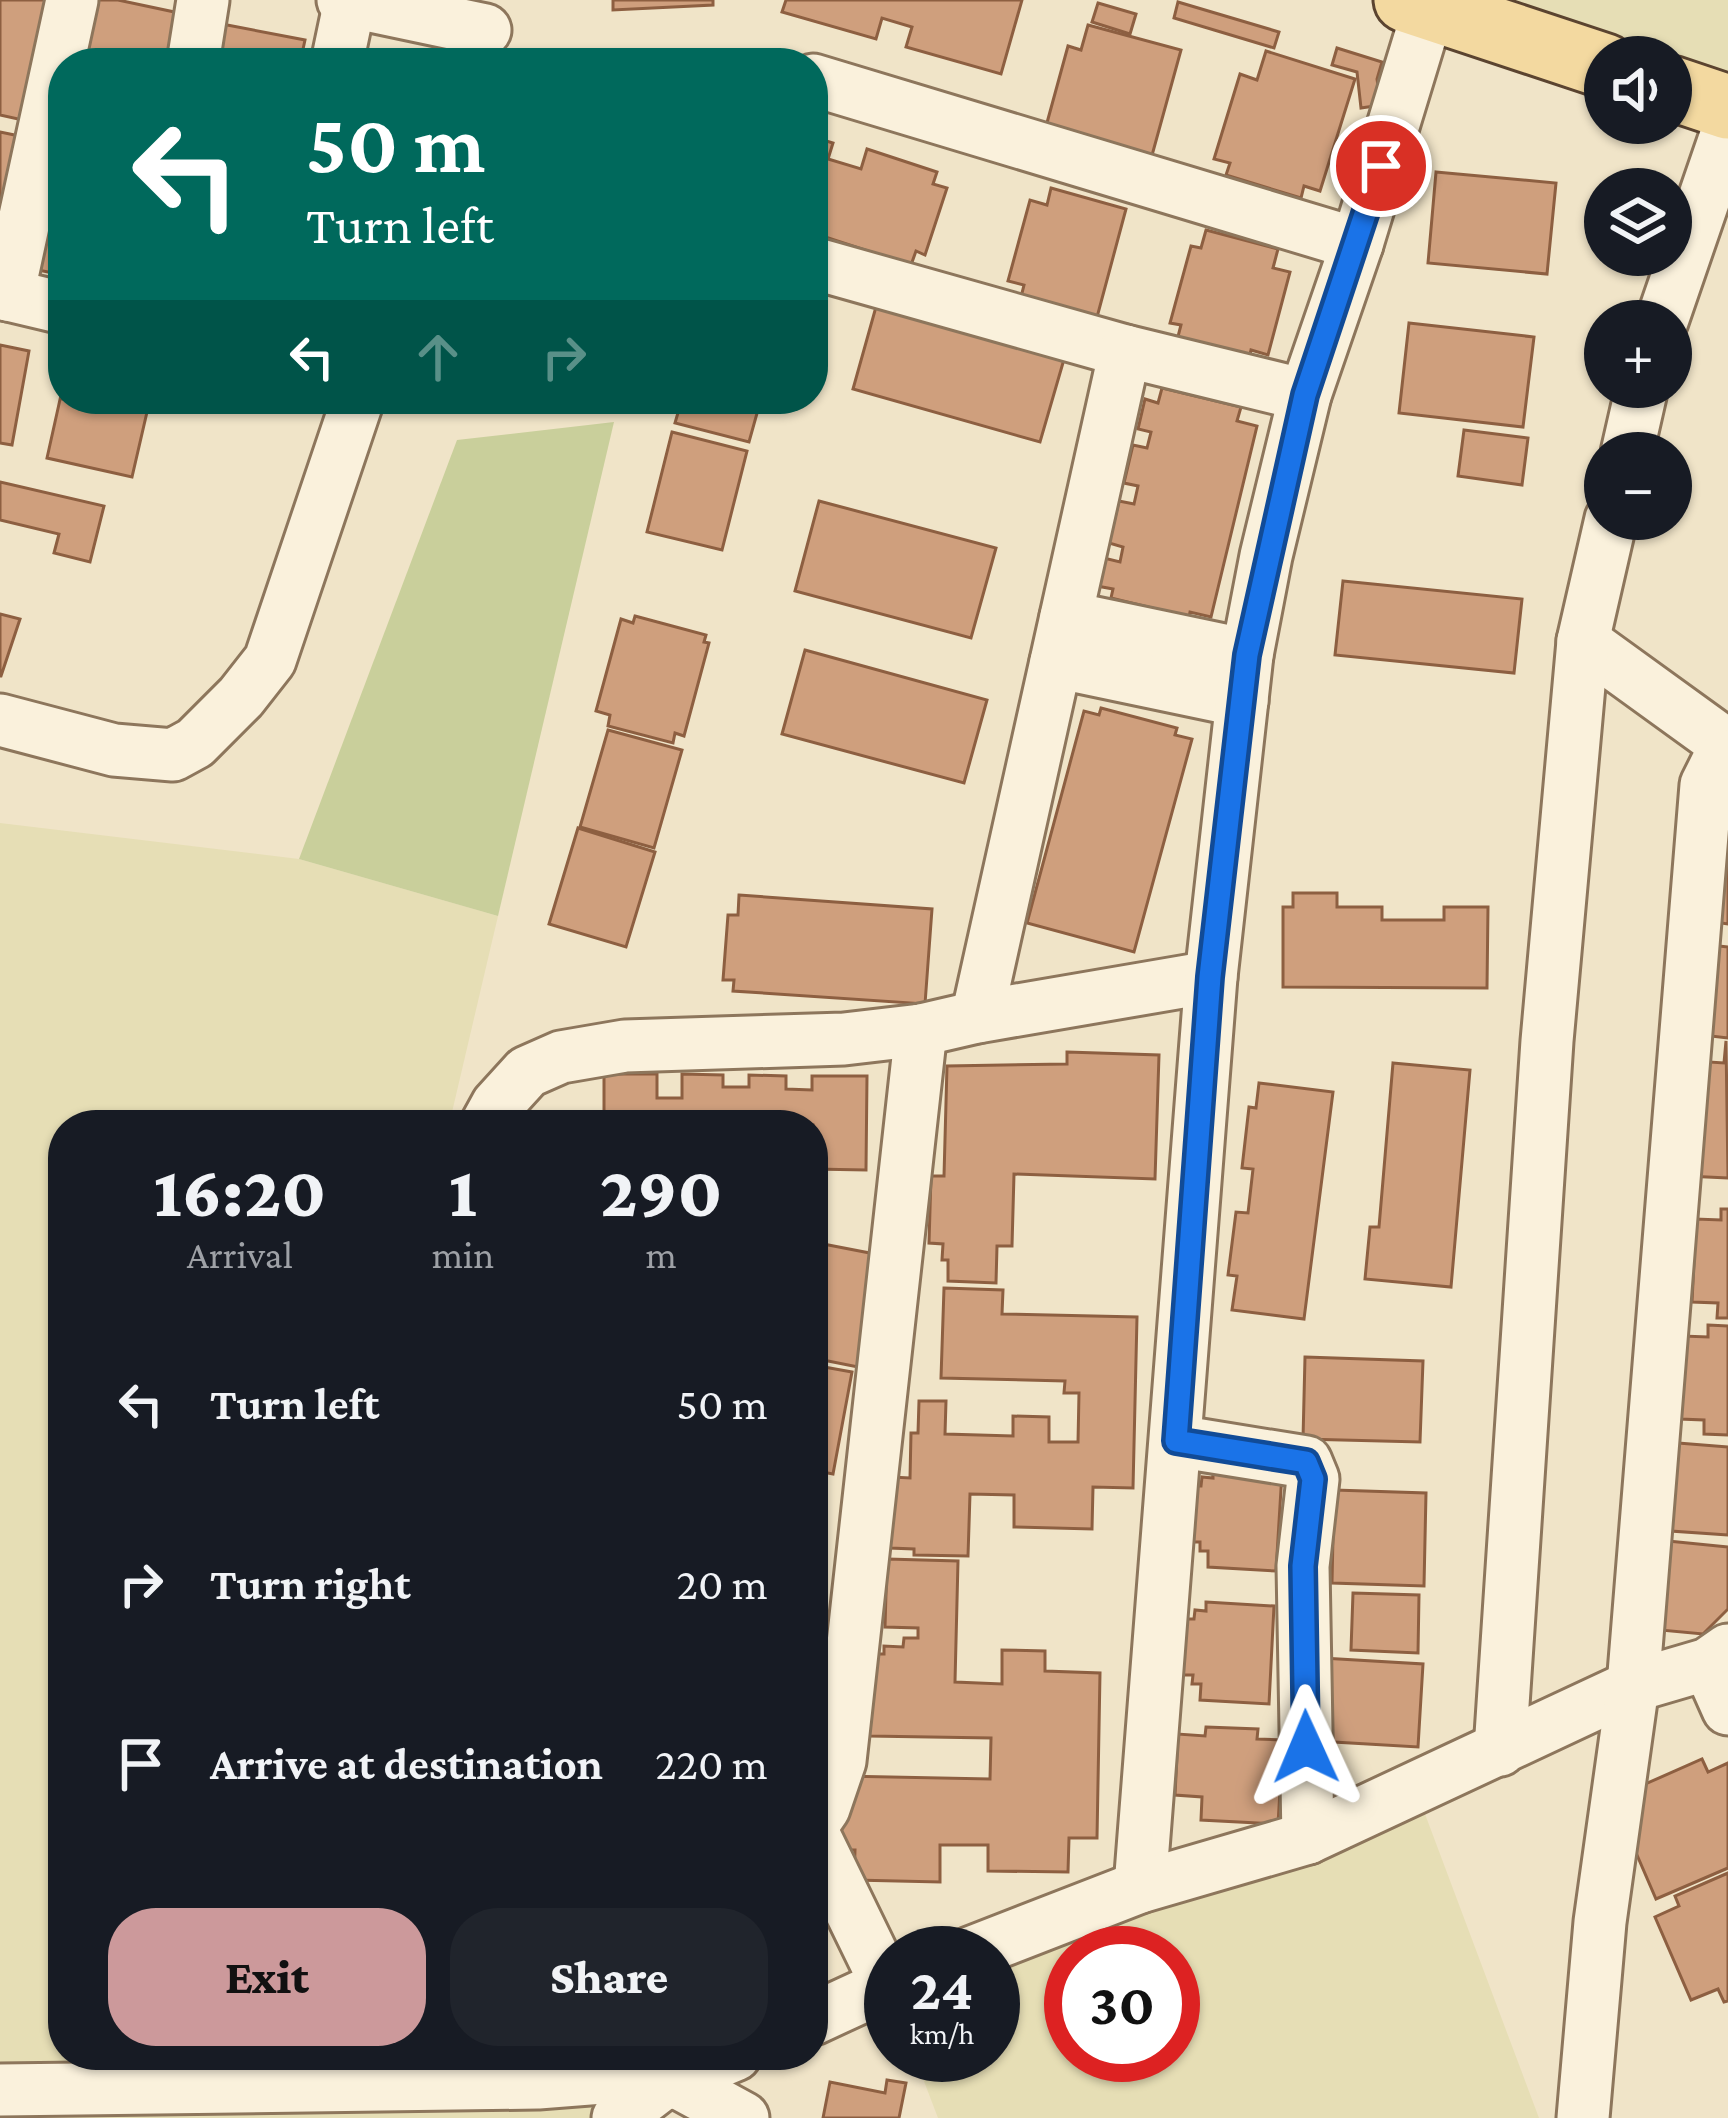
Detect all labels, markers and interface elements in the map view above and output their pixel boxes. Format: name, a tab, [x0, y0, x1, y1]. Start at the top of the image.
map controls	[1584, 36, 1692, 540]
button: sound	[1584, 36, 1692, 144]
icon: left	[108, 96, 264, 252]
text: 50 m	[306, 97, 485, 190]
pin	[1330, 115, 1432, 217]
icon: arrive	[1348, 133, 1414, 199]
button: layers	[1584, 168, 1692, 276]
text: Turn left	[306, 195, 494, 255]
button: +	[1584, 300, 1692, 408]
icon: left	[279, 324, 345, 390]
icon: ahead	[405, 324, 471, 390]
icon: right	[531, 324, 597, 390]
button: −	[1584, 432, 1692, 540]
text: 16:20	[154, 1151, 326, 1231]
text: 1	[449, 1151, 477, 1231]
text: 290	[600, 1151, 722, 1231]
text: Arrival	[187, 1233, 293, 1276]
text: min	[432, 1233, 494, 1276]
text: m	[645, 1233, 677, 1276]
icon: left	[108, 1371, 174, 1437]
text: Turn left	[210, 1379, 379, 1429]
text: 50 m	[677, 1379, 768, 1429]
icon: right	[108, 1551, 174, 1617]
text: Turn right	[210, 1559, 411, 1609]
text: 20 m	[677, 1559, 768, 1609]
position arrow	[1243, 1684, 1369, 1810]
icon: arrive	[108, 1731, 174, 1797]
text: Arrive at destination	[210, 1739, 603, 1789]
text: 220 m	[655, 1739, 768, 1789]
button: Exit	[108, 1908, 426, 2046]
button: Share	[450, 1908, 768, 2046]
speed limit sign: 30	[1044, 1926, 1200, 2082]
text: 24	[911, 1955, 973, 2022]
text: km/h	[910, 2017, 974, 2050]

